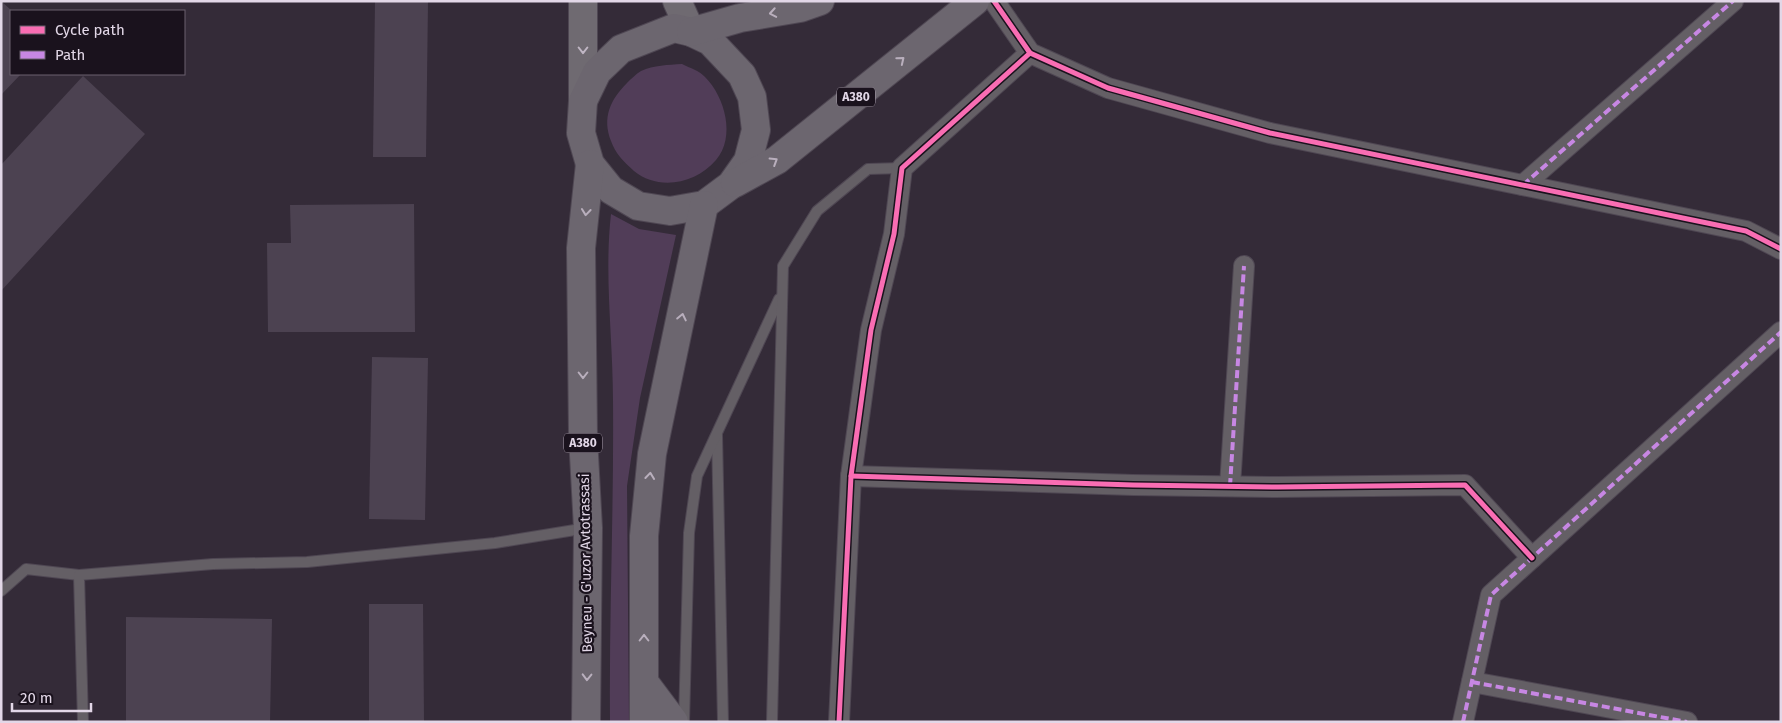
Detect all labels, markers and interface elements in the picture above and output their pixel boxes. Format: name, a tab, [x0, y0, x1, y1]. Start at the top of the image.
one-way arrow	[769, 7, 777, 17]
legend	[10, 10, 185, 75]
text: Cycle path	[55, 21, 125, 39]
text: Path	[55, 46, 85, 64]
one-way arrow	[578, 46, 588, 54]
one-way arrow	[895, 58, 904, 66]
road number: A380	[837, 88, 875, 106]
one-way arrow	[768, 158, 777, 167]
one-way arrow	[580, 209, 591, 217]
one-way arrow	[676, 312, 687, 321]
one-way arrow	[578, 371, 588, 379]
road number: A380	[564, 433, 602, 452]
one-way arrow	[644, 471, 655, 479]
street label: Beyneu - G'uzor Avtotrassasi	[576, 473, 596, 653]
one-way arrow	[639, 634, 649, 642]
one-way arrow	[582, 674, 592, 681]
scale bar	[12, 680, 91, 712]
text: 20 m	[20, 689, 53, 707]

